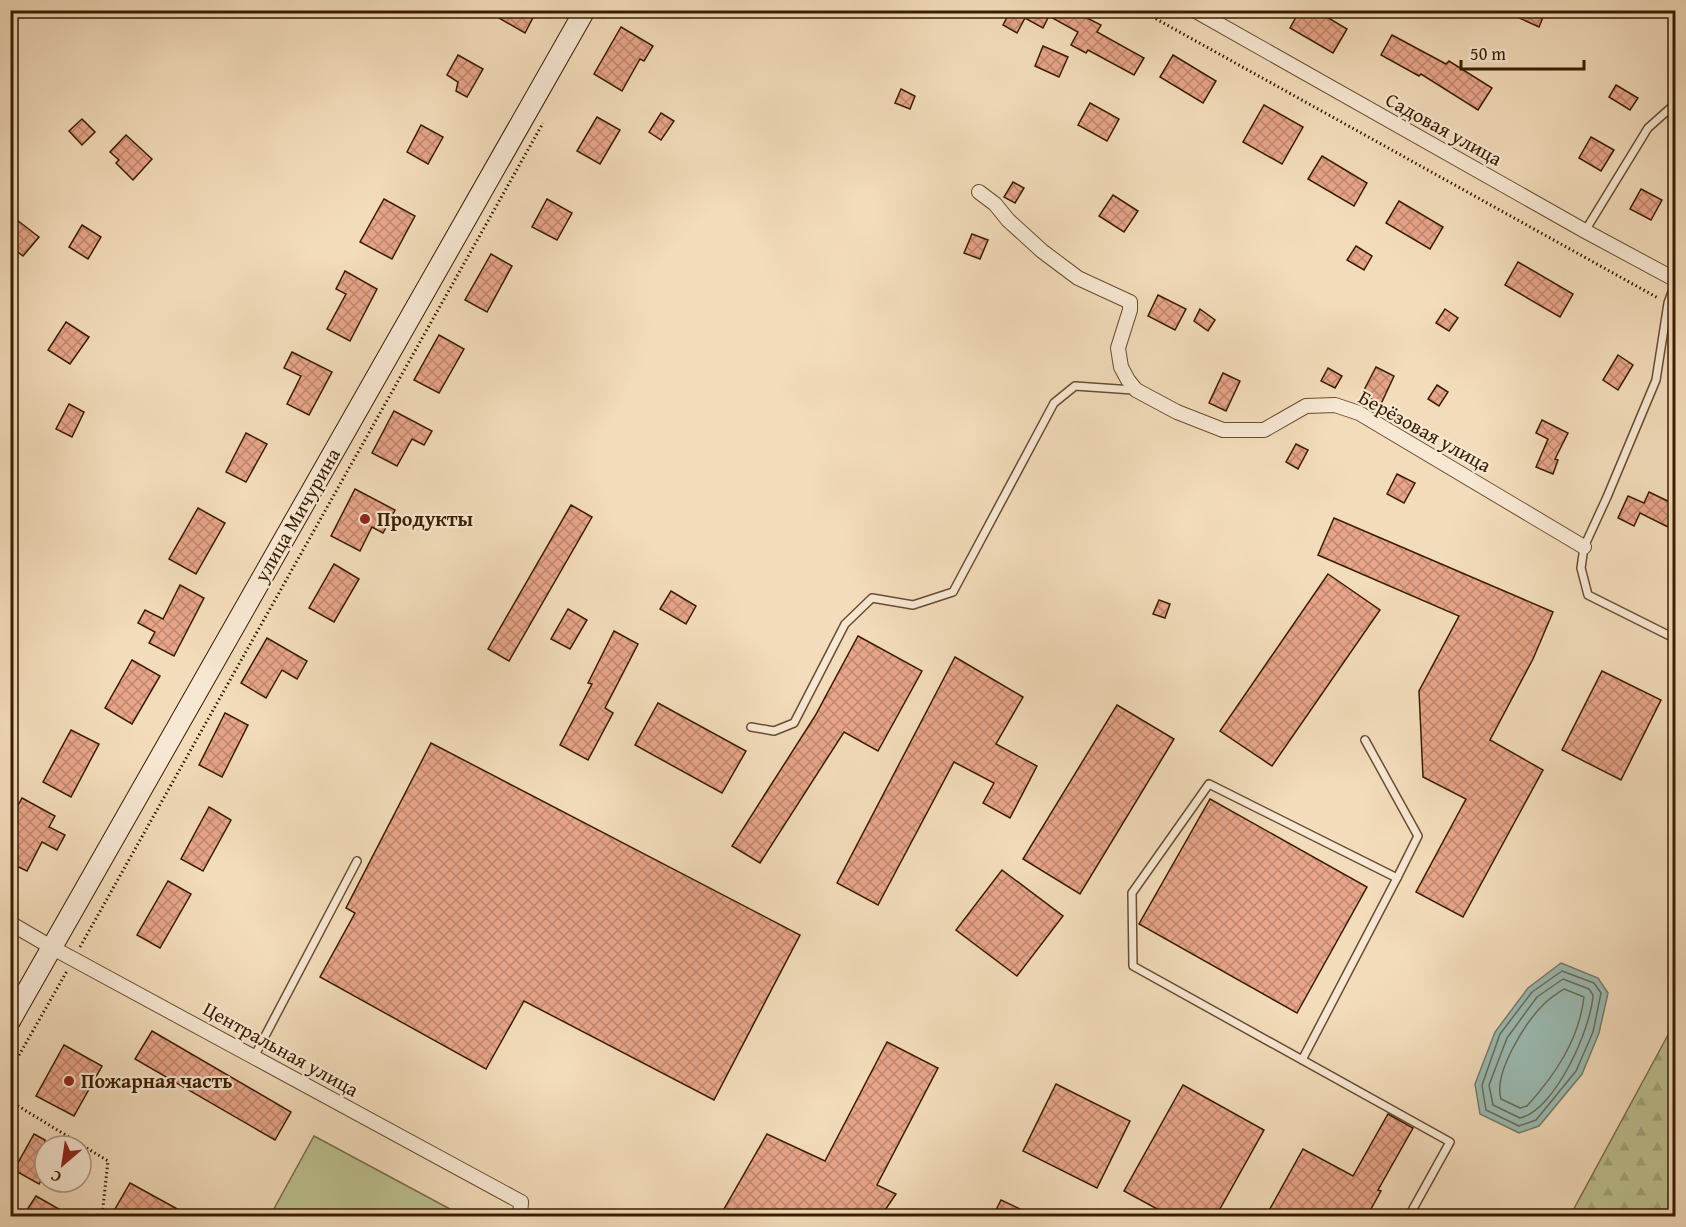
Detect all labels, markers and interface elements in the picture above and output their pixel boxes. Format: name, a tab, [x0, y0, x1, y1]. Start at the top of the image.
scale bar	[1461, 33, 1584, 71]
text: 50 m	[1470, 40, 1506, 67]
street label: Садовая улица	[1381, 85, 1508, 173]
street label: Берёзовая улица	[1354, 382, 1497, 479]
street label: улица Мичурина	[246, 442, 347, 588]
place label: Продукты	[377, 504, 473, 533]
marker: Продукты	[358, 512, 372, 526]
street label: Центральная улица	[198, 994, 365, 1104]
place label: Пожарная часть	[81, 1066, 232, 1095]
marker: Пожарная часть	[62, 1074, 76, 1088]
north arrow	[33, 1134, 93, 1194]
text: С	[46, 1164, 66, 1190]

